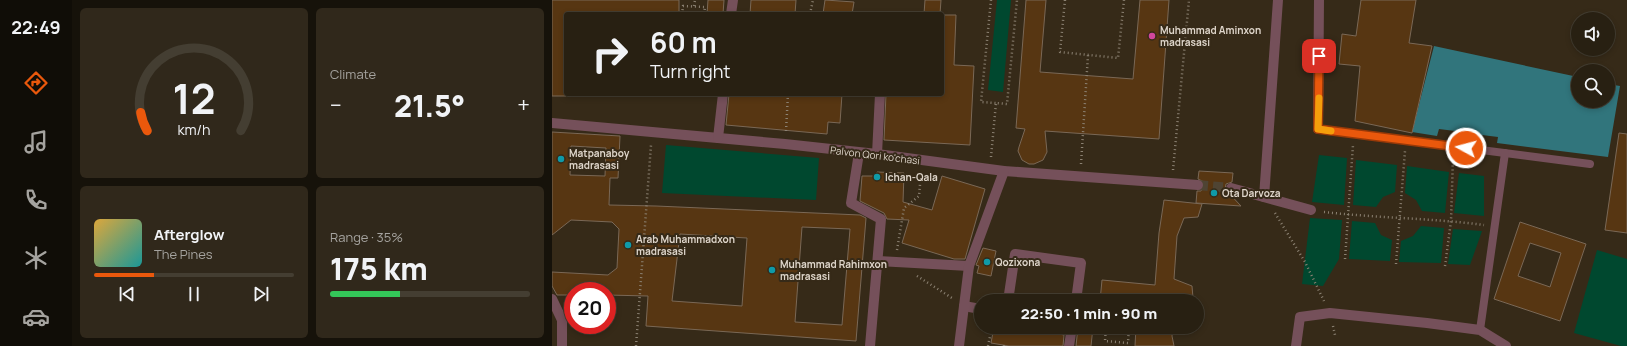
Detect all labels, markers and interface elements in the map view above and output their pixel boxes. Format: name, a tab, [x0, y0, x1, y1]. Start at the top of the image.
map controls	[1571, 12, 1615, 108]
button: sound	[1571, 12, 1615, 56]
text: 22:49	[11, 15, 61, 39]
text: 60 m	[650, 23, 717, 61]
place label: Muhammad Aminxon madrasasi	[1160, 23, 1261, 49]
icon: right	[584, 28, 636, 80]
marker: Muhammad Aminxon madrasasi	[1147, 31, 1157, 41]
pin	[1302, 39, 1336, 73]
icon: arrive	[1308, 45, 1330, 67]
text: Turn right	[650, 59, 731, 83]
button: search	[1571, 64, 1615, 108]
text: Climate	[330, 65, 376, 83]
icon: directions	[22, 69, 50, 97]
text: 12	[173, 70, 216, 126]
text: 21.5°	[394, 85, 465, 126]
text: −	[330, 90, 342, 120]
text: +	[517, 90, 530, 120]
text: km/h	[177, 120, 211, 139]
position arrow	[1445, 127, 1487, 169]
icon: music	[22, 128, 50, 156]
street label: Palvon Qori ko'chasi	[829, 143, 921, 167]
place label: Matpanaboy madrasasi	[569, 146, 630, 172]
marker: Matpanaboy madrasasi	[556, 154, 566, 164]
place label: Ichan-Qala	[885, 170, 938, 184]
marker: Ichan-Qala	[872, 172, 882, 182]
icon: phone	[22, 186, 50, 214]
place label: Ota Darvoza	[1222, 186, 1281, 200]
marker: Ota Darvoza	[1209, 188, 1219, 198]
text: Afterglow	[154, 224, 225, 245]
text: Range · 35%	[330, 228, 403, 246]
place label: Arab Muhammadxon madrasasi	[636, 232, 735, 258]
marker: Arab Muhammadxon madrasasi	[623, 240, 633, 250]
icon: climate	[22, 244, 50, 272]
text: The Pines	[154, 245, 213, 263]
text: 175 km	[330, 248, 428, 289]
place label: Qozixona	[995, 255, 1040, 269]
place label: Muhammad Rahimxon madrasasi	[780, 257, 887, 283]
marker: Qozixona	[982, 257, 992, 267]
marker: Muhammad Rahimxon madrasasi	[767, 265, 777, 275]
speed limit sign: 20	[564, 282, 616, 334]
icon: previous	[116, 283, 138, 305]
icon: pause	[183, 283, 205, 305]
icon: next	[250, 283, 272, 305]
icon: car	[22, 303, 50, 331]
text: 22:50 · 1 min · 90 m	[1021, 303, 1157, 324]

